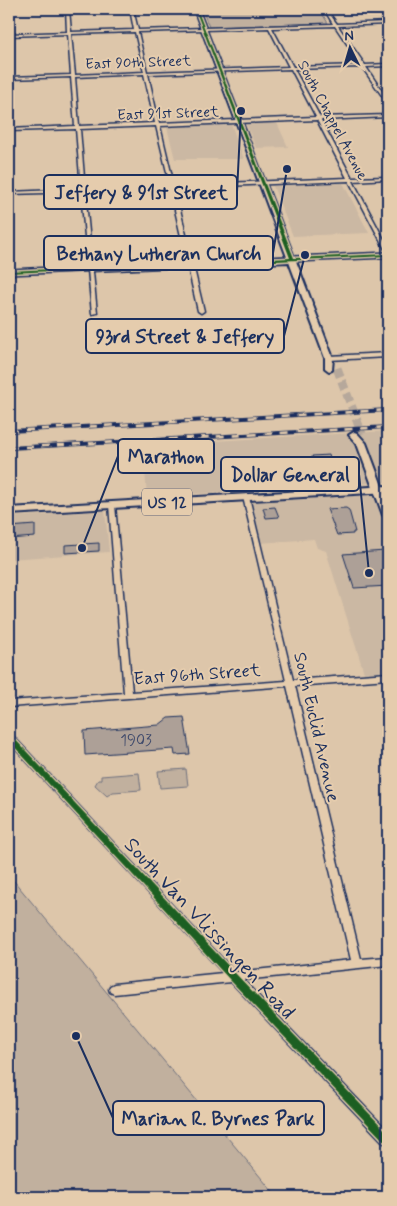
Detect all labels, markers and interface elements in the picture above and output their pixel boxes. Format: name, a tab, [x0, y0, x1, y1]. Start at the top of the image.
north arrow	[324, 22, 374, 72]
text: N	[344, 27, 354, 45]
street label: East 90th Street	[85, 51, 192, 75]
street label: South Chappel Avenue	[292, 57, 372, 184]
street label: East 91st Street	[117, 102, 219, 126]
callout: Jeffery & 91st Street	[44, 175, 237, 209]
text: Jeffery & 91st Street	[54, 181, 229, 206]
callout: Bethany Lutheran Church	[44, 236, 273, 270]
text: Bethany Lutheran Church	[57, 242, 262, 267]
callout: 93rd Street & Jeffery	[86, 319, 284, 353]
text: 93rd Street & Jeffery	[96, 325, 275, 350]
callout: Marathon	[118, 439, 214, 473]
text: Marathon	[128, 445, 205, 470]
callout: Dollar General	[221, 457, 359, 491]
text: Dollar General	[230, 463, 350, 488]
road number: US 12	[142, 488, 192, 516]
street label: South Euclid Avenue	[287, 650, 345, 805]
street label: East 96th Street	[133, 659, 262, 691]
house number: 1903	[120, 731, 152, 751]
street label: South Van Vlissingen Road	[117, 832, 301, 1026]
callout: Marian R. Byrnes Park	[113, 1101, 324, 1135]
text: Marian R. Byrnes Park	[121, 1107, 315, 1132]

